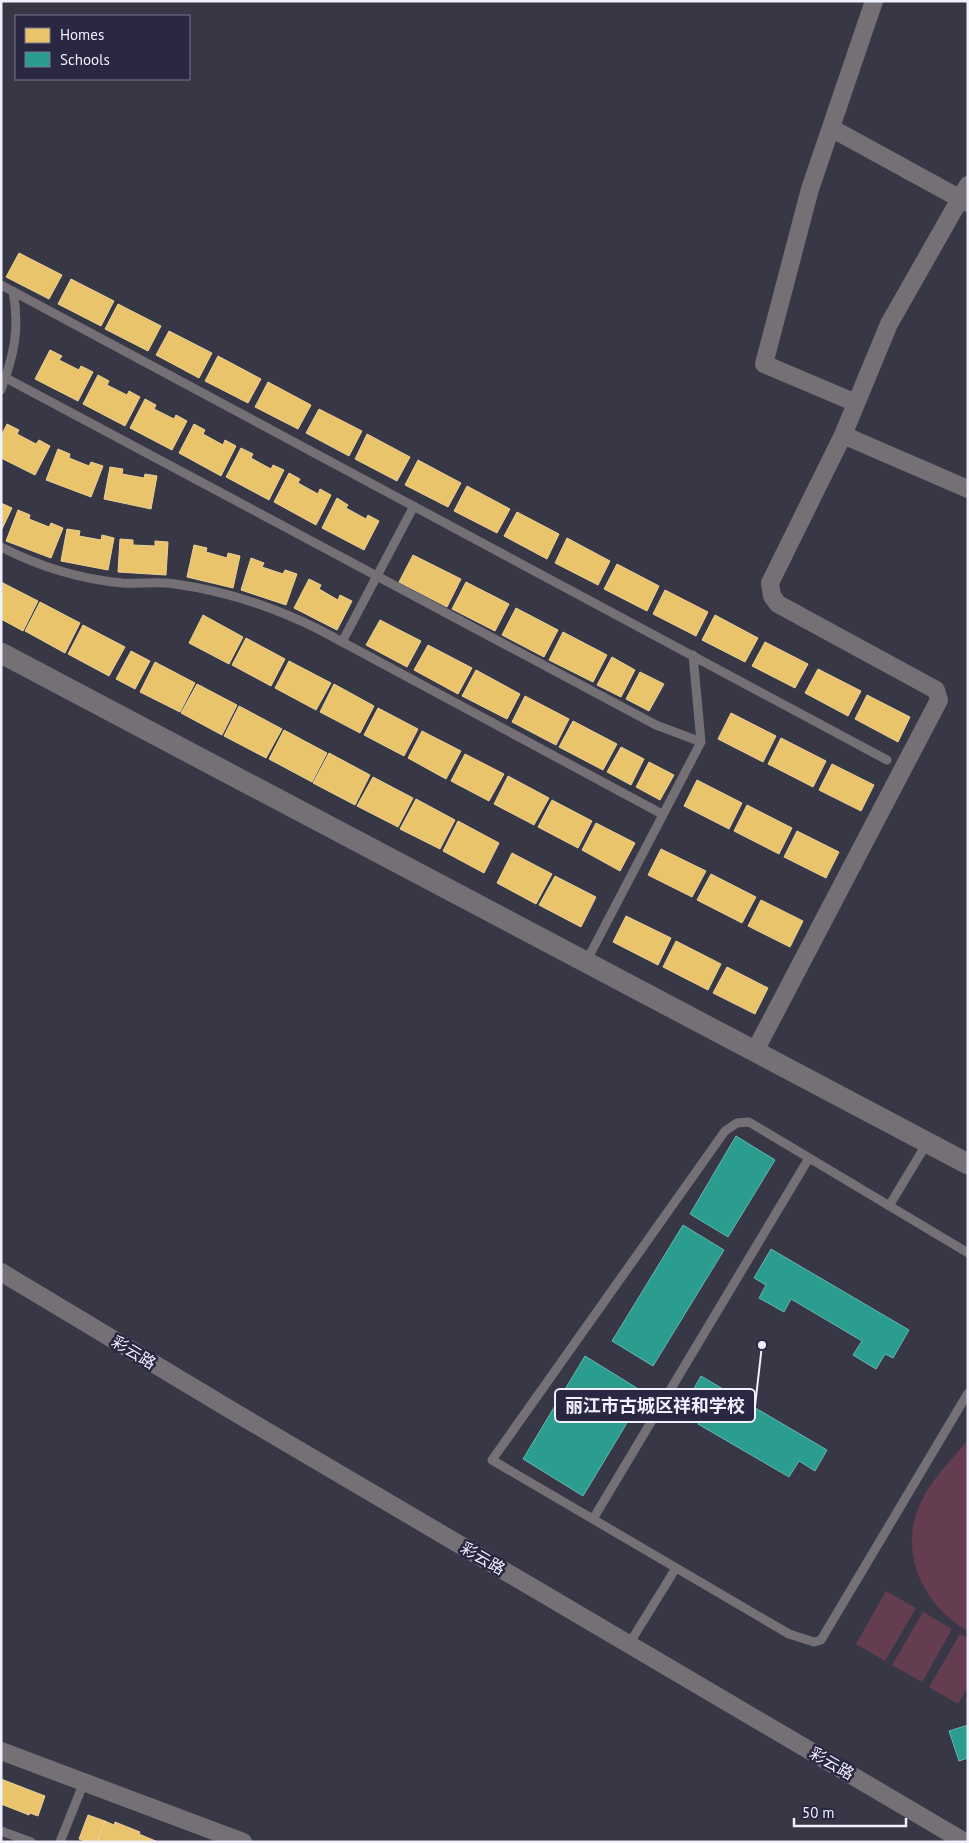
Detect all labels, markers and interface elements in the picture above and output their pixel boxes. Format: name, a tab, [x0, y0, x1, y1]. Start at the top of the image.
legend	[15, 15, 190, 80]
text: Homes	[60, 25, 104, 44]
text: Schools	[60, 50, 110, 69]
street label: 彩云路	[108, 1331, 160, 1373]
callout: 丽江市古城区祥和学校	[555, 1389, 755, 1422]
text: 丽江市古城区祥和学校	[565, 1394, 745, 1417]
street label: 彩云路	[457, 1537, 509, 1579]
street label: 彩云路	[806, 1742, 858, 1784]
scale bar	[794, 1796, 906, 1828]
text: 50 m	[802, 1803, 835, 1822]

